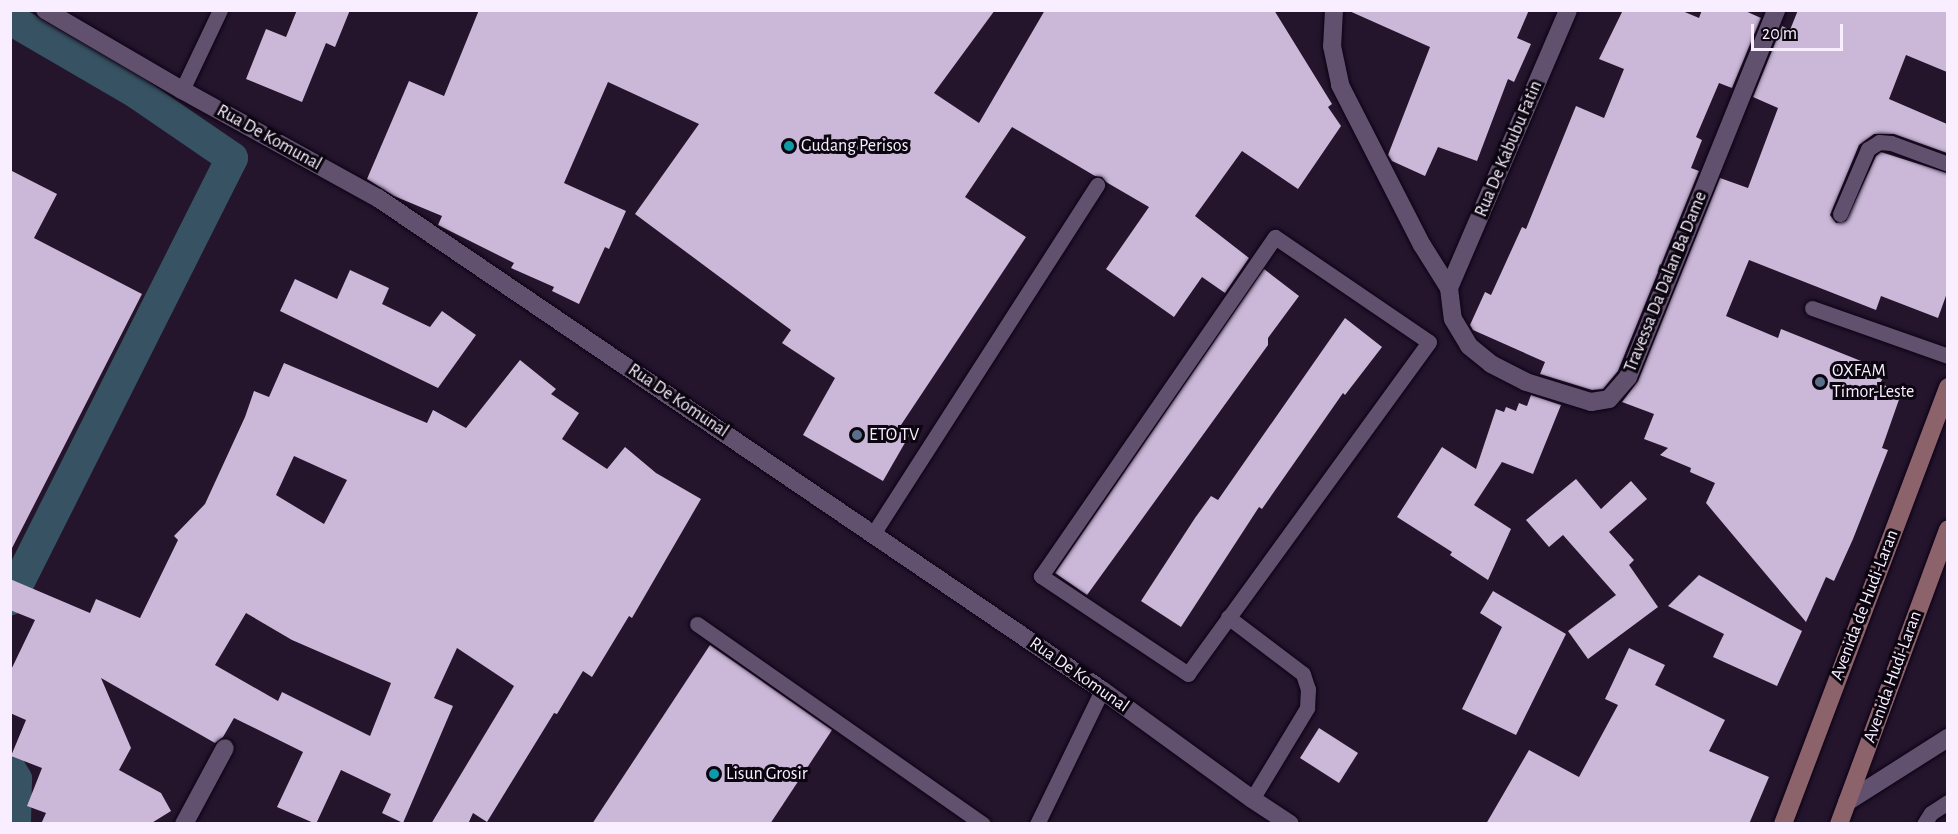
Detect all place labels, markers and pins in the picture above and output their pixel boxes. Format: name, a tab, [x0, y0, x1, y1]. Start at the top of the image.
place label: Gudang Perisos	[801, 135, 908, 157]
marker: Gudang Perisos	[782, 139, 796, 153]
place label: OXFAM Timor-Leste	[1832, 361, 1914, 404]
marker: OXFAM Timor-Leste	[1813, 375, 1827, 389]
place label: ETO TV	[869, 424, 919, 446]
marker: ETO TV	[850, 428, 864, 442]
place label: Lisun Grosir	[726, 763, 808, 785]
marker: Lisun Grosir	[707, 767, 721, 781]

